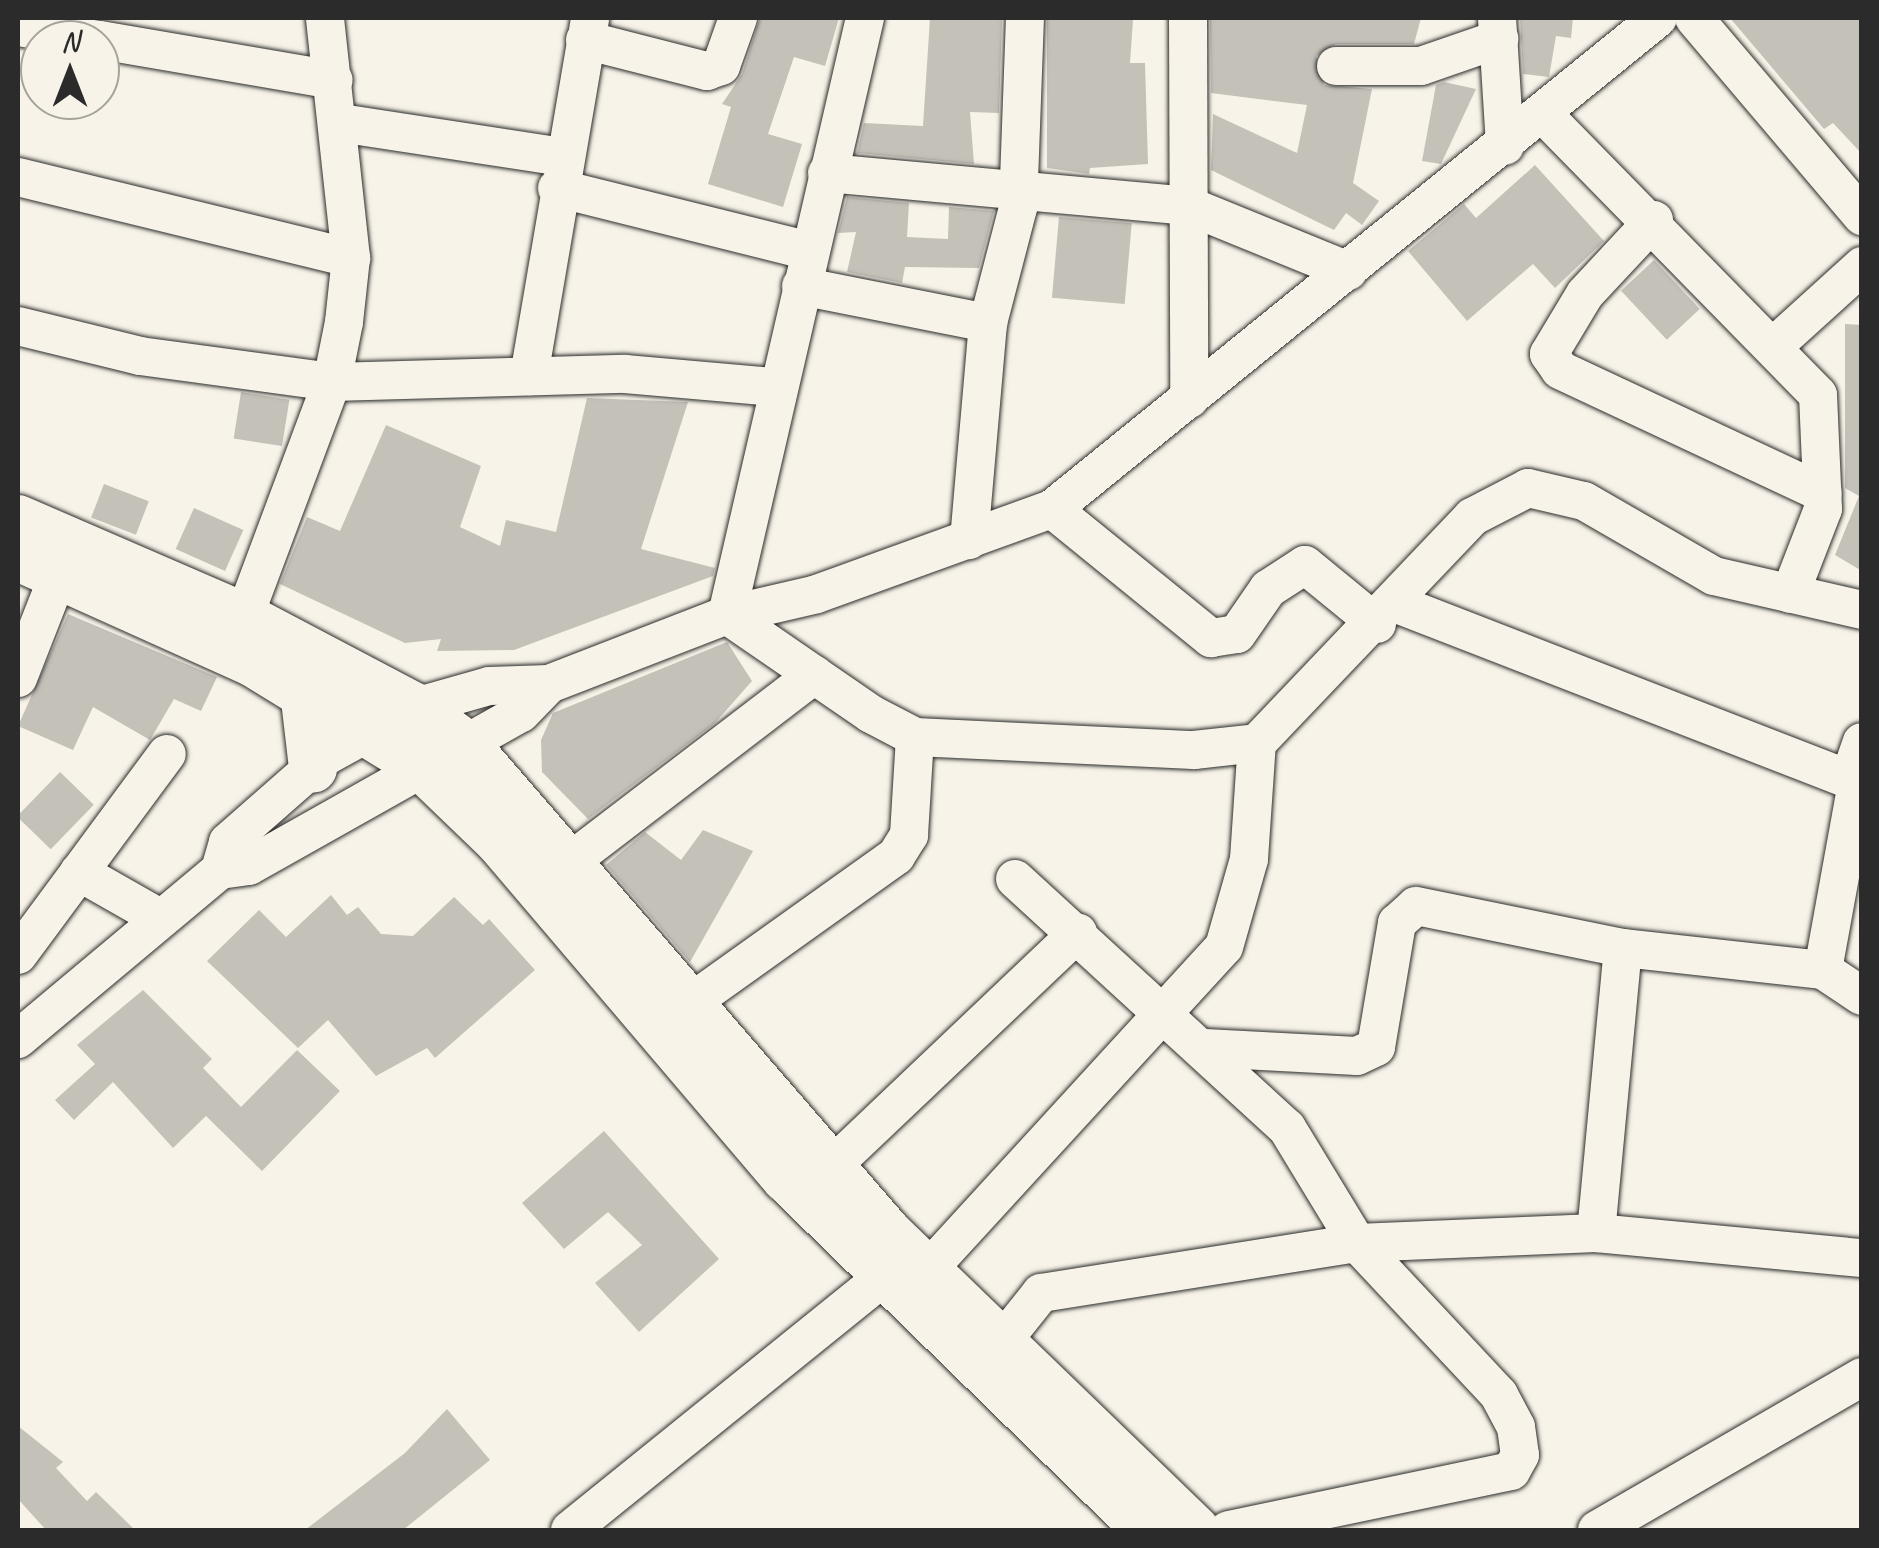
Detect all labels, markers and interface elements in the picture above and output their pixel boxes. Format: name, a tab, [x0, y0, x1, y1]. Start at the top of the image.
north arrow	[20, 20, 120, 120]
text: N	[61, 24, 79, 59]

